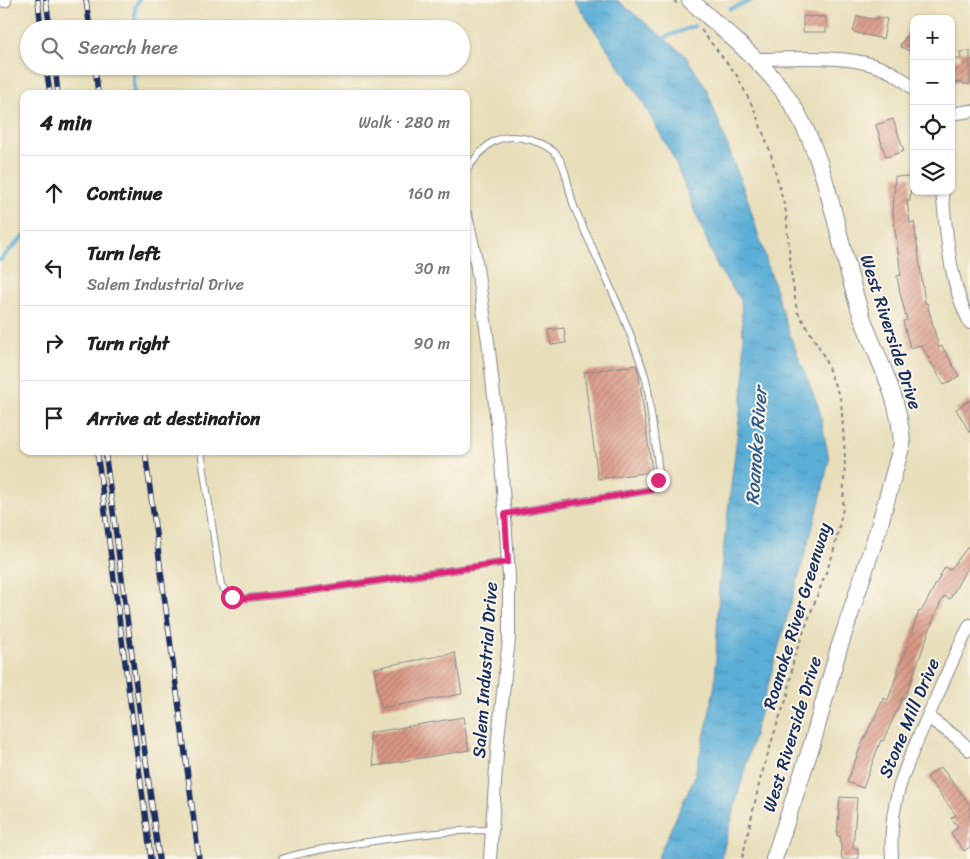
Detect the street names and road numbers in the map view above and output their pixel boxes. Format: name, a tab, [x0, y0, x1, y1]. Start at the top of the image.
street label: West Riverside Drive	[851, 250, 931, 414]
street label: Roanoke River Greenway	[753, 518, 841, 713]
street label: Salem Industrial Drive	[463, 581, 507, 759]
street label: West Riverside Drive	[753, 652, 831, 816]
street label: Stone Mill Drive	[869, 653, 949, 783]

